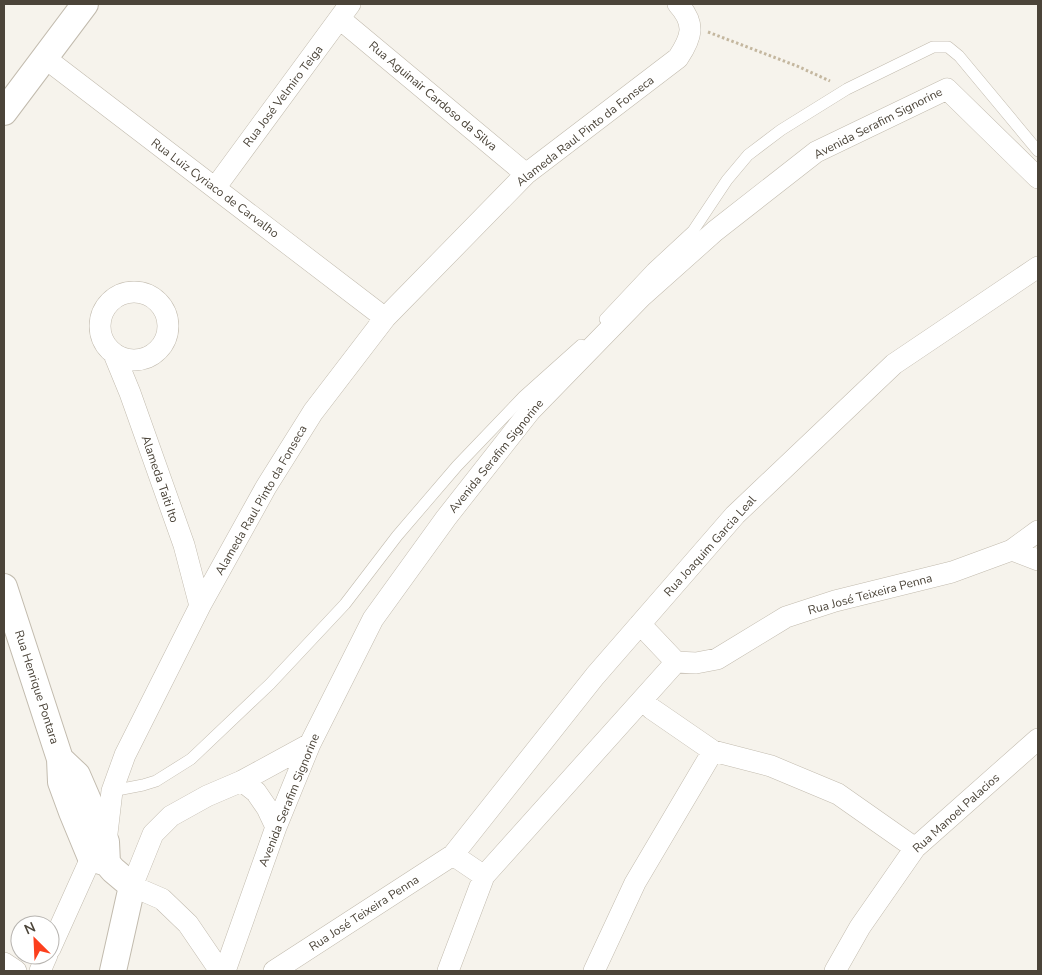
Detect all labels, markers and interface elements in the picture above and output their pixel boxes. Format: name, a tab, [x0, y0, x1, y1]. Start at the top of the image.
street label: Rua Aguinair Cardoso da Silva	[365, 38, 501, 154]
street label: Rua José Velmiro Teiga	[239, 42, 327, 150]
street label: Alameda Raul Pinto da Fonseca	[513, 72, 657, 190]
street label: Avenida Serafim Signorine	[811, 84, 945, 162]
street label: Rua Luiz Cyriaco de Carvalho	[148, 135, 282, 242]
street label: Avenida Serafim Signorine	[445, 396, 547, 516]
street label: Alameda Raul Pinto da Fonseca	[211, 422, 311, 578]
street label: Alameda Taiti Ito	[138, 433, 183, 525]
street label: Rua Joaquim Garcia Leal	[660, 492, 760, 600]
street label: Rua José Teixeira Penna	[806, 570, 934, 618]
street label: Rua Henrique Pontara	[11, 628, 63, 746]
street label: Avenida Serafim Signorine	[255, 731, 323, 869]
street label: Rua Manoel Palacios	[909, 770, 1003, 856]
street label: Rua José Teixeira Penna	[306, 871, 422, 955]
north arrow	[10, 915, 60, 965]
text: N	[21, 918, 39, 939]

